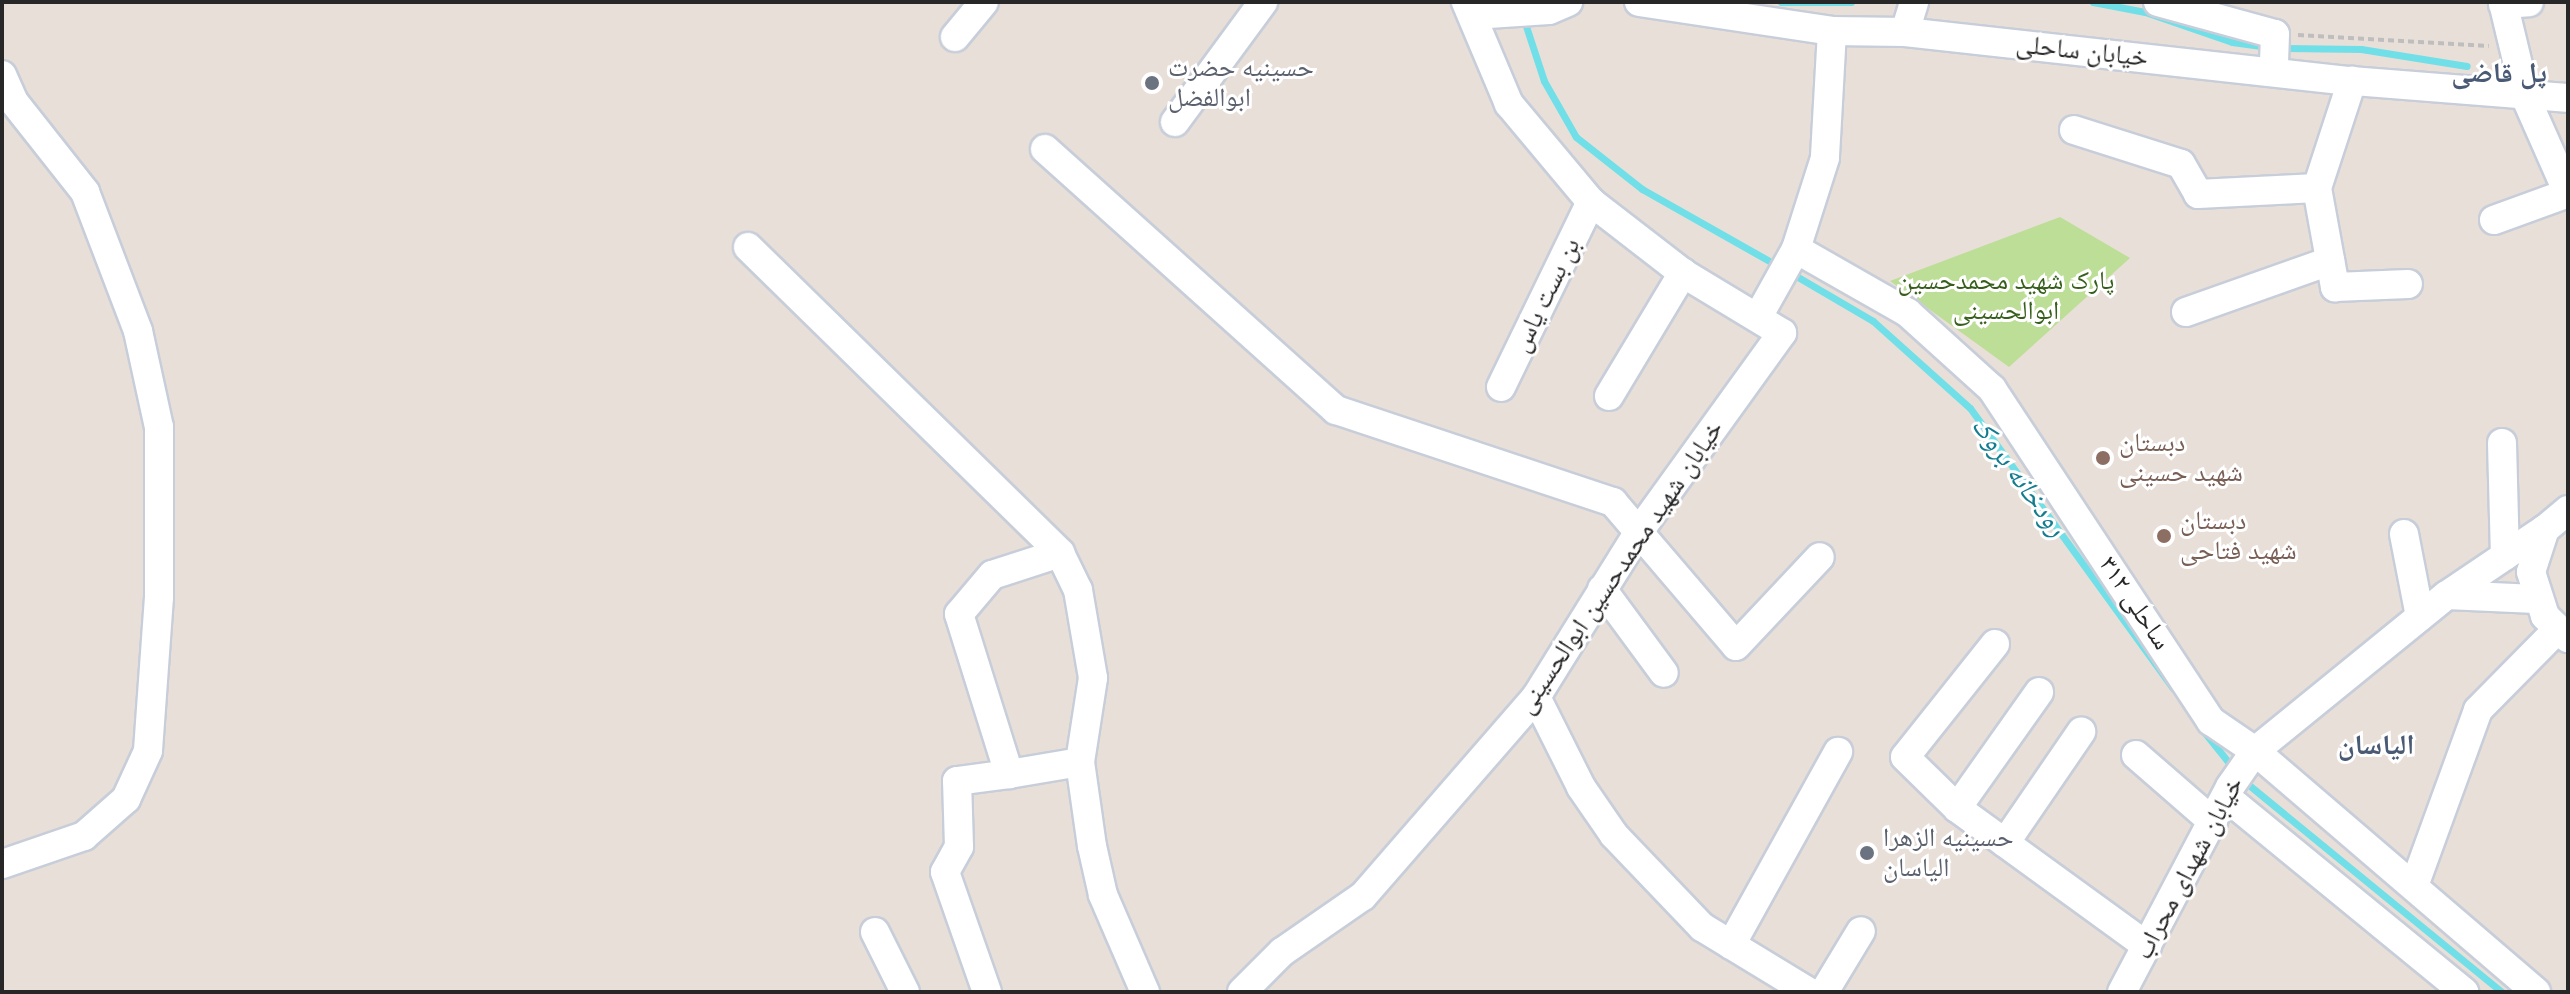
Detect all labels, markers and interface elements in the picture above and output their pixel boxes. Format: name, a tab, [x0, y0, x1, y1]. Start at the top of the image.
street label: خیابان ساحلی	[2014, 29, 2150, 73]
place label: حسینیه حضرت ابوالفضل	[1168, 52, 1314, 114]
district label: پل قاضی	[2451, 55, 2547, 89]
marker: حسینیه حضرت ابوالفضل	[1143, 74, 1161, 92]
street label: بن بست یاس	[1505, 233, 1587, 357]
park label: پارک شهید محمدحسین ابوالحسینی	[1898, 265, 2114, 326]
water label: رودخانه بروک	[1965, 409, 2075, 543]
street label: خیابان شهید محمدحسین ابوالحسینی	[1510, 414, 1730, 720]
place label: دبستان شهید حسینی	[2119, 427, 2243, 488]
marker: دبستان شهید حسینی	[2094, 449, 2112, 467]
place label: دبستان شهید فتاحی	[2180, 505, 2297, 566]
marker: دبستان شهید فتاحی	[2155, 527, 2173, 545]
street label: ساحلی ۳۱۲	[2092, 550, 2178, 656]
district label: الیاسان	[2338, 727, 2414, 761]
street label: خیابان شهدای محراب	[2128, 771, 2250, 965]
place label: حسینیه الزهرا الیاسان	[1883, 822, 2014, 884]
marker: حسینیه الزهرا الیاسان	[1858, 844, 1876, 862]

